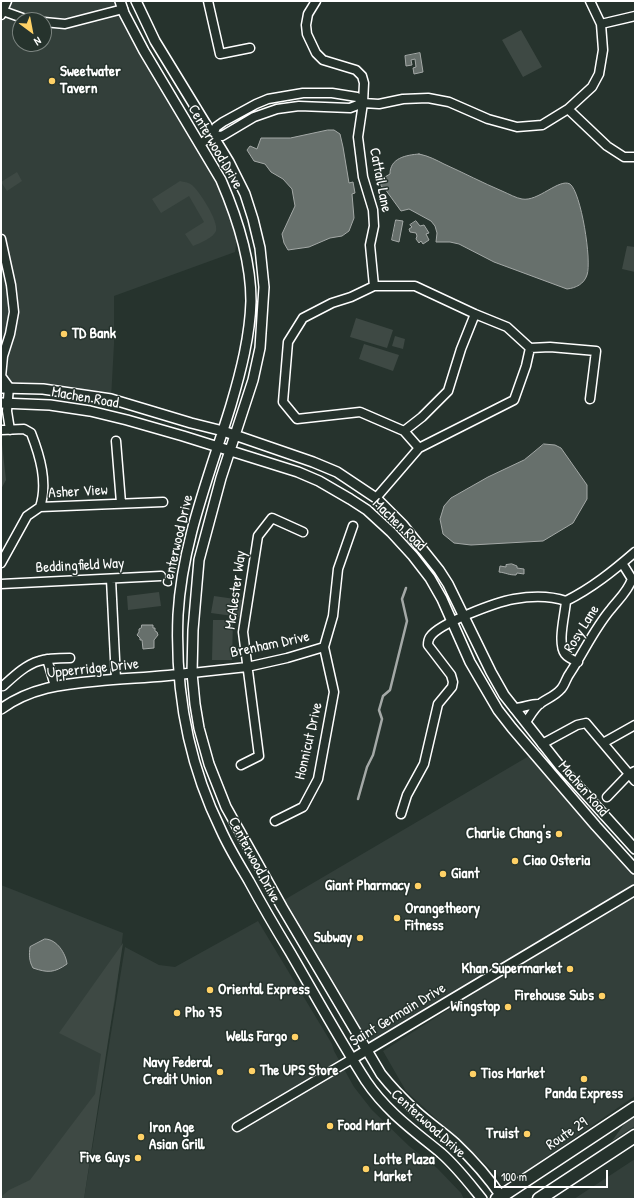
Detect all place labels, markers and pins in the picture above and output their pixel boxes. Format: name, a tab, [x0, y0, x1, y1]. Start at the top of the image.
place label: Sweetwater Tavern	[60, 63, 121, 98]
marker: Sweetwater Tavern	[47, 76, 57, 86]
place label: TD Bank	[72, 325, 116, 343]
marker: TD Bank	[59, 329, 69, 339]
place label: Charlie Chang's	[466, 825, 551, 843]
marker: Charlie Chang's	[554, 829, 564, 839]
place label: Ciao Osteria	[523, 852, 590, 870]
marker: Ciao Osteria	[510, 856, 520, 866]
place label: Giant	[451, 865, 479, 883]
marker: Giant	[438, 869, 448, 879]
place label: Giant Pharmacy	[325, 877, 410, 895]
marker: Giant Pharmacy	[413, 881, 423, 891]
place label: Orangetheory Fitness	[405, 900, 480, 935]
marker: Orangetheory Fitness	[392, 913, 402, 923]
place label: Subway	[314, 929, 352, 947]
marker: Subway	[355, 933, 365, 943]
place label: Khan Supermarket	[461, 960, 562, 978]
marker: Khan Supermarket	[565, 964, 575, 974]
place label: Oriental Express	[218, 981, 310, 999]
marker: Oriental Express	[205, 985, 215, 995]
place label: Firehouse Subs	[515, 987, 594, 1005]
marker: Firehouse Subs	[597, 991, 607, 1001]
place label: Wingstop	[451, 998, 500, 1016]
marker: Wingstop	[503, 1002, 513, 1012]
place label: Pho 75	[185, 1004, 222, 1022]
marker: Pho 75	[172, 1008, 182, 1018]
place label: Wells Fargo	[226, 1028, 287, 1046]
marker: Wells Fargo	[290, 1032, 300, 1042]
place label: Navy Federal Credit Union	[143, 1054, 212, 1089]
place label: The UPS Store	[260, 1062, 338, 1080]
place label: Tios Market	[481, 1065, 545, 1083]
marker: The UPS Store	[247, 1066, 257, 1076]
marker: Navy Federal Credit Union	[215, 1067, 225, 1077]
marker: Tios Market	[468, 1069, 478, 1079]
marker: Panda Express	[579, 1074, 589, 1084]
place label: Panda Express	[545, 1085, 623, 1103]
place label: Food Mart	[338, 1117, 391, 1135]
place label: Iron Age Asian Grill	[149, 1119, 204, 1154]
marker: Food Mart	[325, 1121, 335, 1131]
place label: Truist	[486, 1125, 519, 1143]
marker: Truist	[522, 1129, 532, 1139]
marker: Iron Age Asian Grill	[136, 1132, 146, 1142]
place label: Five Guys	[80, 1149, 130, 1167]
place label: Lotte Plaza Market	[374, 1151, 435, 1186]
marker: Five Guys	[133, 1153, 143, 1163]
marker: Lotte Plaza Market	[361, 1164, 371, 1174]

